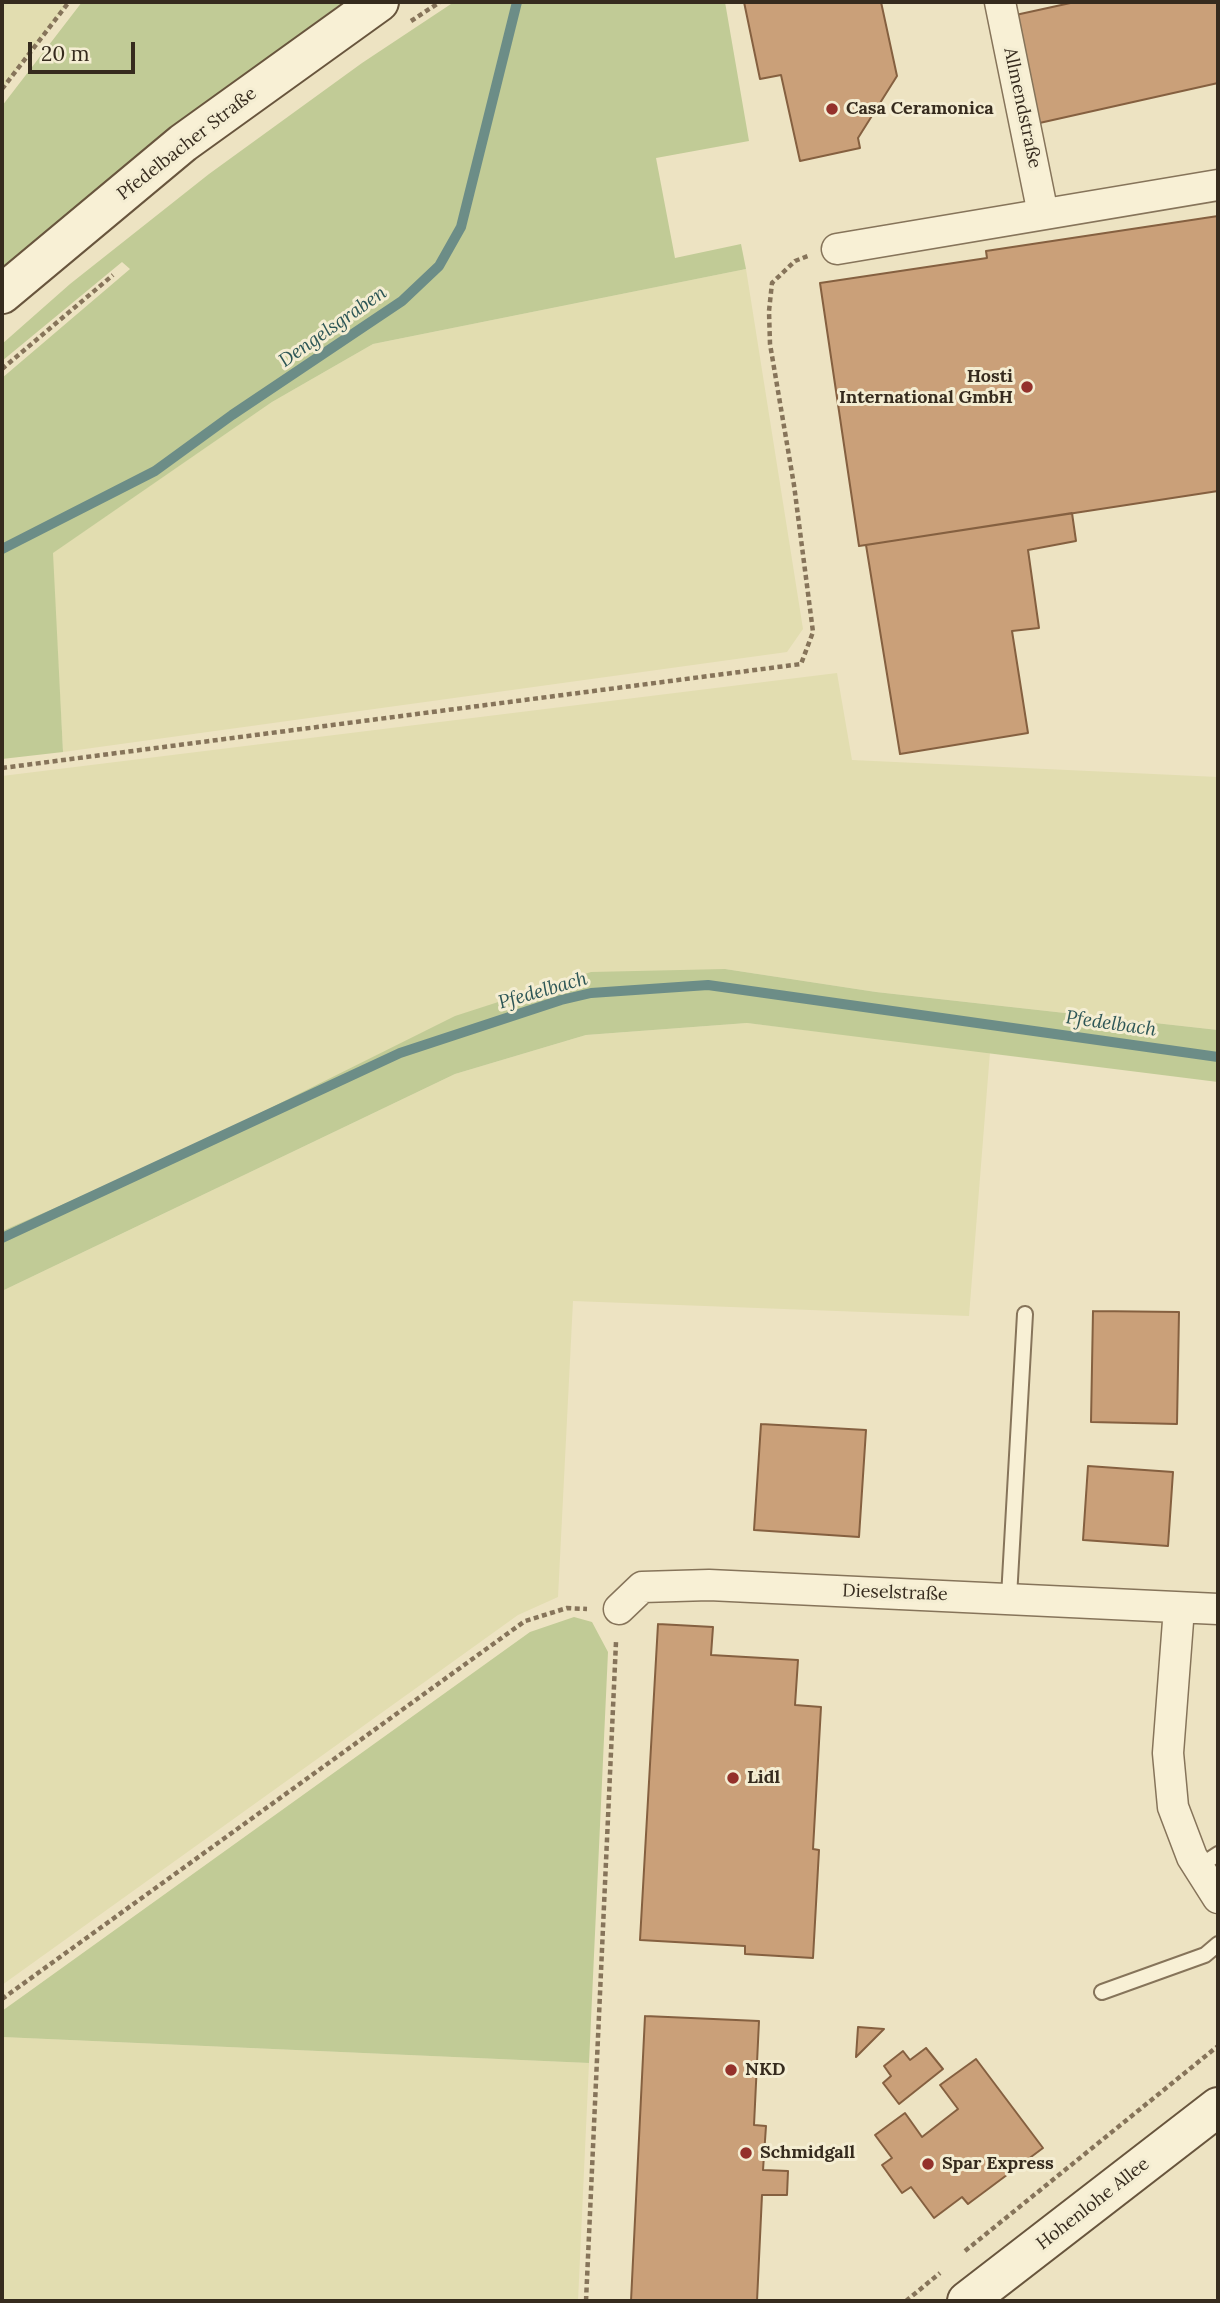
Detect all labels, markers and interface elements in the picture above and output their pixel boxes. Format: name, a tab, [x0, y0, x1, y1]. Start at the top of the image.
scale bar	[32, 28, 138, 72]
text: 20 m	[41, 40, 90, 67]
street label: Allmendstraße	[999, 46, 1045, 170]
street label: Pfedelbacher Straße	[113, 83, 261, 205]
place label: Casa Ceramonica	[846, 98, 994, 120]
marker: Casa Ceramonica	[824, 101, 840, 117]
water label: Dengelsgraben	[275, 281, 391, 373]
place label: Hosti International GmbH	[839, 366, 1013, 408]
marker: Hosti International GmbH	[1019, 379, 1035, 395]
water label: Pfedelbach	[496, 967, 590, 1015]
water label: Pfedelbach	[1064, 1006, 1158, 1042]
street label: Dieselstraße	[842, 1580, 948, 1606]
place label: Lidl	[747, 1767, 780, 1789]
marker: Lidl	[725, 1770, 741, 1786]
place label: NKD	[745, 2059, 785, 2081]
marker: NKD	[723, 2062, 739, 2078]
place label: Schmidgall	[760, 2142, 855, 2164]
marker: Schmidgall	[738, 2145, 754, 2161]
place label: Spar Express	[942, 2153, 1054, 2175]
street label: Hohenlohe Allee	[1032, 2153, 1154, 2255]
marker: Spar Express	[920, 2156, 936, 2172]

